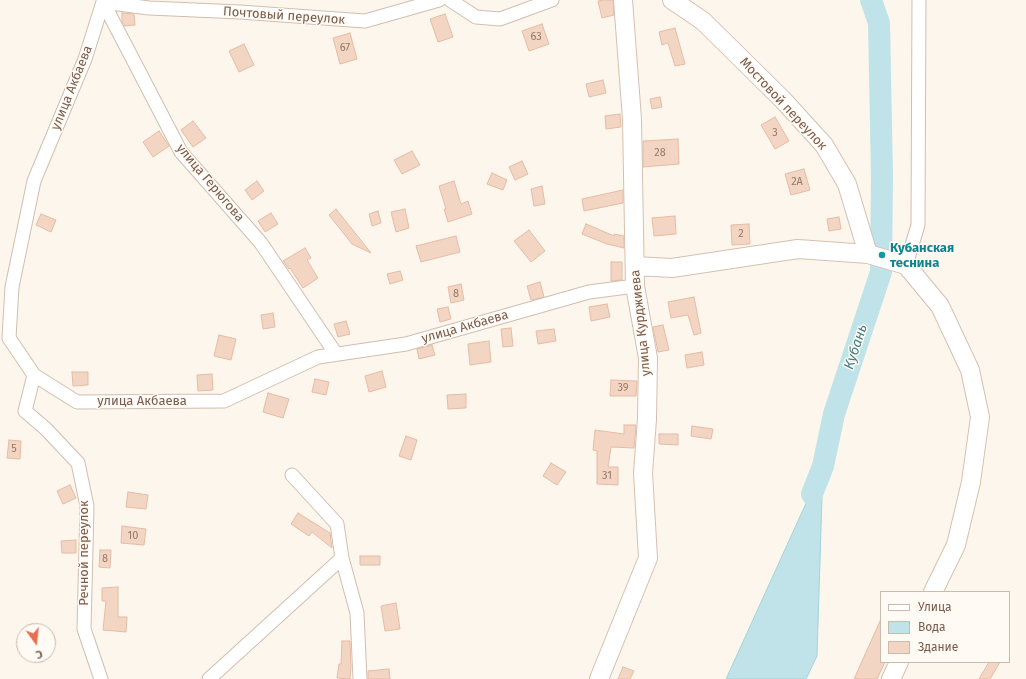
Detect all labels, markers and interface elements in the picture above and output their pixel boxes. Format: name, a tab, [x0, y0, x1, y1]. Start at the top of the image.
street label: Почтовый переулок	[222, 4, 346, 28]
house number: 63	[530, 30, 542, 44]
house number: 67	[340, 41, 350, 55]
street label: улица Акбаева	[48, 44, 96, 132]
street label: Мостовой переулок	[736, 55, 830, 153]
house number: 3	[772, 126, 778, 140]
street label: улица Герюгова	[173, 141, 247, 225]
house number: 28	[654, 146, 666, 160]
house number: 2А	[791, 175, 803, 189]
house number: 2	[738, 227, 744, 241]
place label: Кубанская теснина	[890, 240, 954, 271]
marker: Кубанская теснина	[877, 250, 887, 260]
street label: улица Курджиева	[628, 269, 654, 377]
house number: 8	[453, 287, 459, 301]
street label: улица Акбаева	[420, 307, 510, 347]
water label: Кубань	[841, 322, 871, 372]
house number: 39	[617, 381, 629, 395]
street label: улица Акбаева	[97, 393, 187, 409]
house number: 5	[11, 442, 17, 456]
house number: 31	[602, 469, 612, 483]
street label: Речной переулок	[76, 500, 92, 606]
house number: 10	[128, 529, 138, 543]
house number: 8	[102, 552, 108, 566]
legend	[880, 591, 1010, 663]
text: Улица	[918, 600, 952, 614]
text: Вода	[918, 620, 945, 634]
north arrow	[16, 623, 56, 663]
text: Здание	[918, 640, 958, 654]
text: С	[34, 647, 44, 661]

